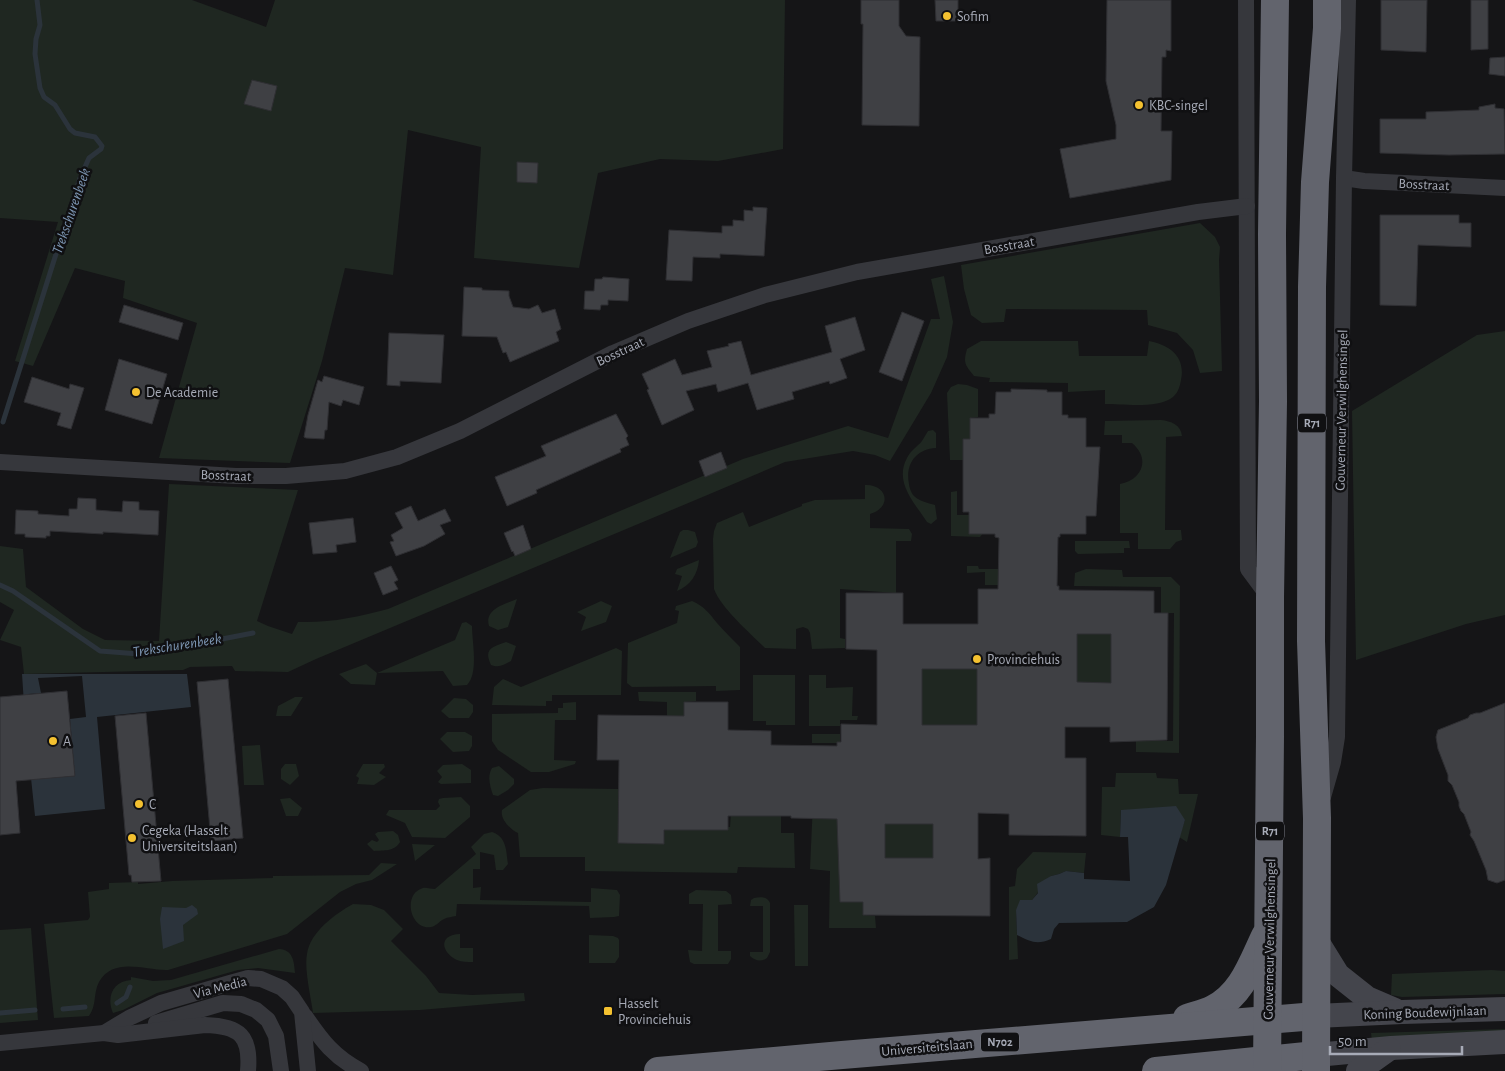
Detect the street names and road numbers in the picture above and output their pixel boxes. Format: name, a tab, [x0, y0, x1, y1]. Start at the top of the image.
street label: Bosstraat	[1398, 177, 1450, 193]
street label: Bosstraat	[983, 235, 1036, 257]
street label: Gouverneur Verwilghensingel	[1334, 329, 1350, 491]
street label: Bosstraat	[594, 335, 647, 369]
road number: R71	[1298, 413, 1326, 432]
street label: Bosstraat	[200, 468, 252, 484]
road number: R71	[1256, 821, 1284, 840]
street label: Gouverneur Verwilghensingel	[1262, 858, 1278, 1020]
street label: Via Media	[192, 974, 249, 1001]
street label: Koning Boudewijnlaan	[1363, 1004, 1487, 1022]
road number: N702	[981, 1032, 1019, 1052]
street label: Universiteitslaan	[881, 1037, 973, 1059]

